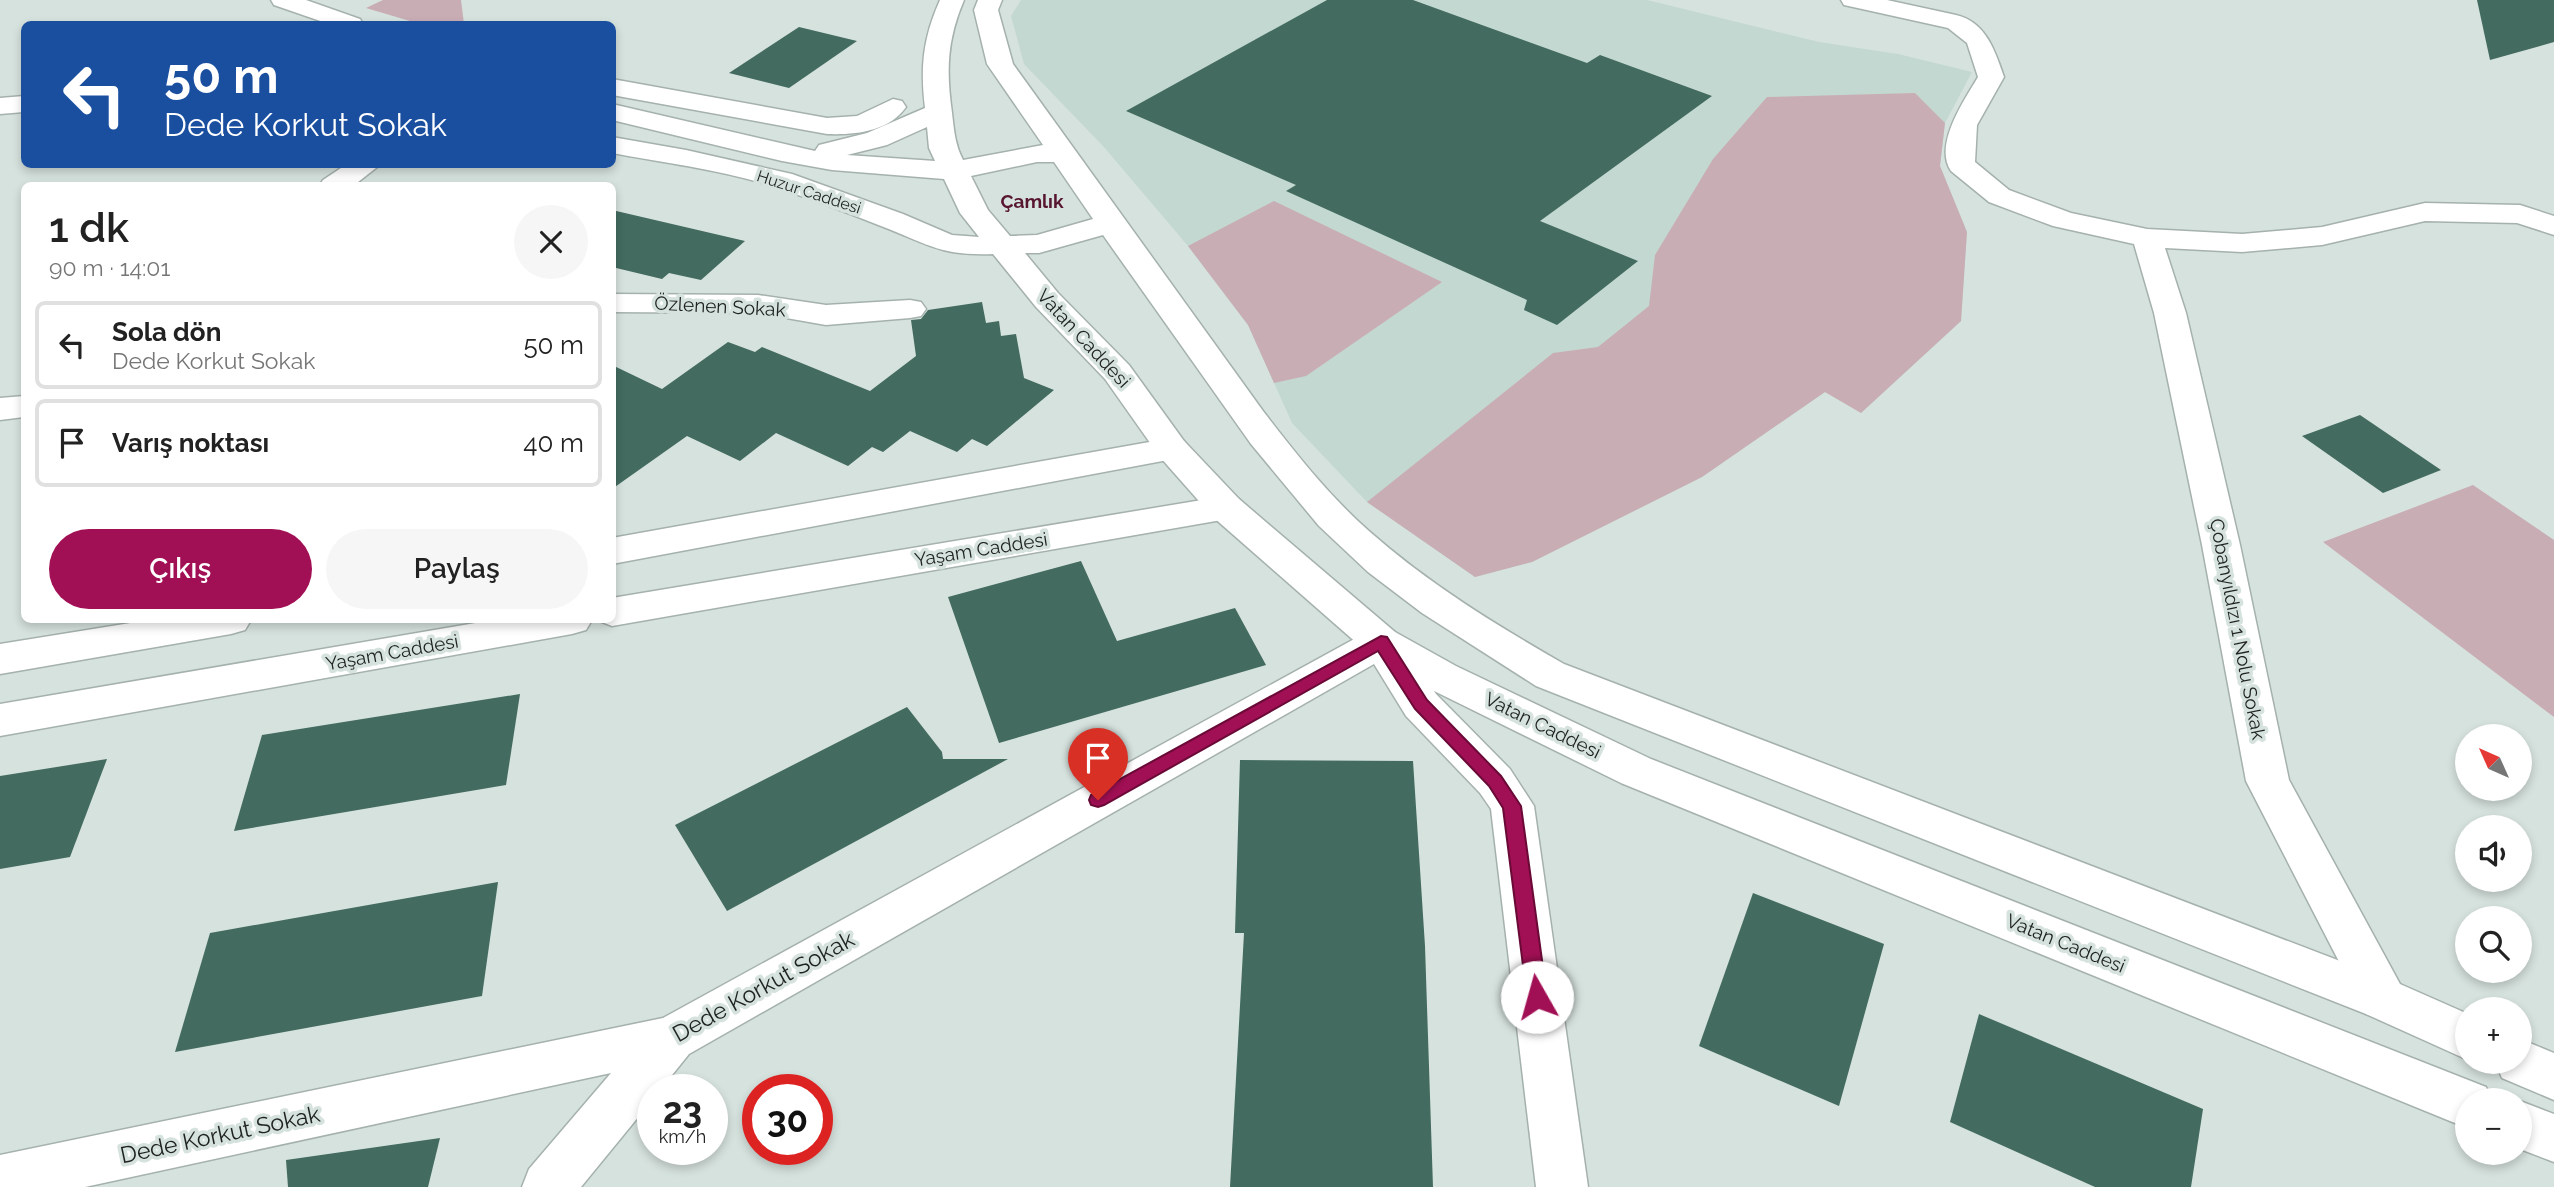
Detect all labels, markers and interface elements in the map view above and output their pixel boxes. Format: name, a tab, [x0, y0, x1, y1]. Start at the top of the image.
text: 50 m	[164, 47, 279, 104]
icon: left	[49, 49, 140, 140]
text: Dede Korkut Sokak	[164, 106, 447, 143]
street label: Huzur Caddesi	[755, 166, 863, 218]
district label: Çamlık	[1000, 190, 1064, 212]
text: 1 dk	[49, 203, 129, 252]
button: close	[514, 205, 588, 279]
text: 90 m · 14:01	[49, 254, 170, 281]
street label: Vatan Caddesi	[1033, 284, 1135, 392]
street label: Özlenen Sokak	[654, 292, 786, 320]
text: Sola dön	[112, 317, 221, 347]
icon: left	[53, 326, 91, 364]
text: 50 m	[523, 330, 584, 360]
text: Dede Korkut Sokak	[112, 347, 315, 374]
icon: arrive	[53, 424, 91, 462]
text: Varış noktası	[112, 428, 269, 458]
text: 40 m	[523, 428, 584, 458]
street label: Çobanyıldızı 1 Nolu Sokak	[2206, 517, 2270, 741]
street label: Yaşam Caddesi	[913, 528, 1049, 570]
button: Çıkış	[49, 529, 312, 609]
button: Paylaş	[326, 529, 588, 609]
street label: Yaşam Caddesi	[324, 630, 460, 674]
street label: Vatan Caddesi	[1481, 687, 1605, 763]
north arrow	[2455, 724, 2532, 802]
map controls	[2455, 724, 2532, 1165]
pin	[1068, 728, 1128, 800]
icon: arrive	[1079, 739, 1117, 777]
button: sound	[2455, 815, 2532, 892]
button: search	[2455, 906, 2532, 983]
street label: Vatan Caddesi	[2003, 909, 2129, 977]
street label: Dede Korkut Sokak	[668, 925, 858, 1047]
position arrow	[1500, 960, 1574, 1034]
button: +	[2455, 997, 2532, 1074]
speed limit sign: 30	[742, 1074, 833, 1165]
button: −	[2455, 1088, 2532, 1165]
text: 23	[663, 1090, 702, 1131]
street label: Dede Korkut Sokak	[118, 1100, 322, 1168]
text: km/h	[659, 1126, 706, 1147]

